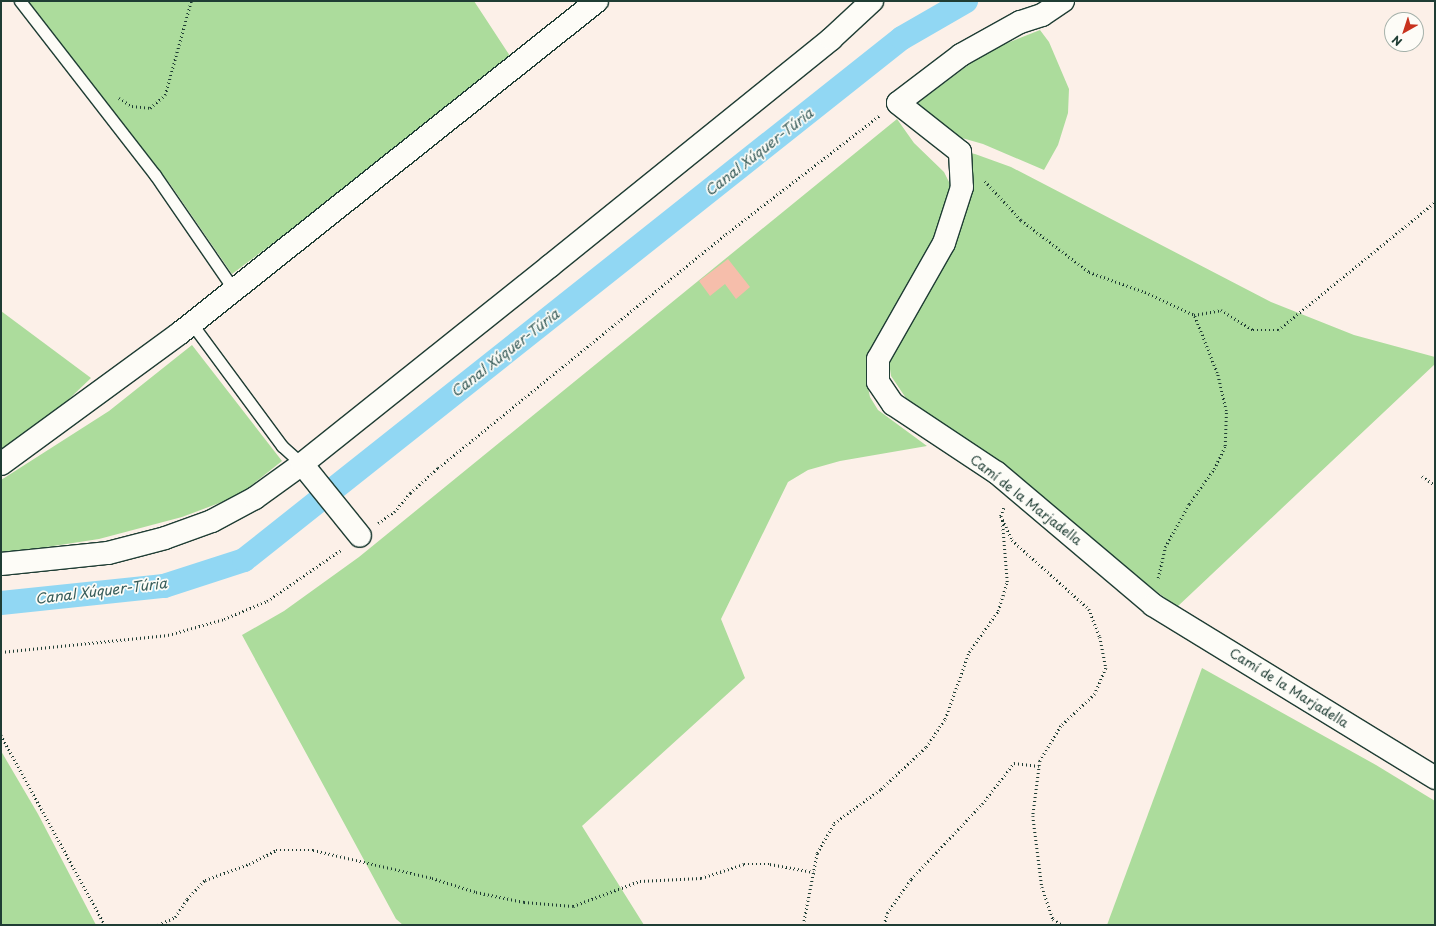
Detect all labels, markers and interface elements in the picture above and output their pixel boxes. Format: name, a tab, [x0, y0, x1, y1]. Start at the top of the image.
north arrow	[1384, 12, 1424, 52]
text: N	[1388, 32, 1405, 50]
water label: Canal Xúquer-Túria	[702, 105, 816, 199]
water label: Canal Xúquer-Túria	[448, 306, 562, 400]
street label: Camí de la Marjadella	[966, 451, 1086, 549]
water label: Canal Xúquer-Túria	[34, 575, 168, 607]
street label: Camí de la Marjadella	[1226, 645, 1352, 731]

